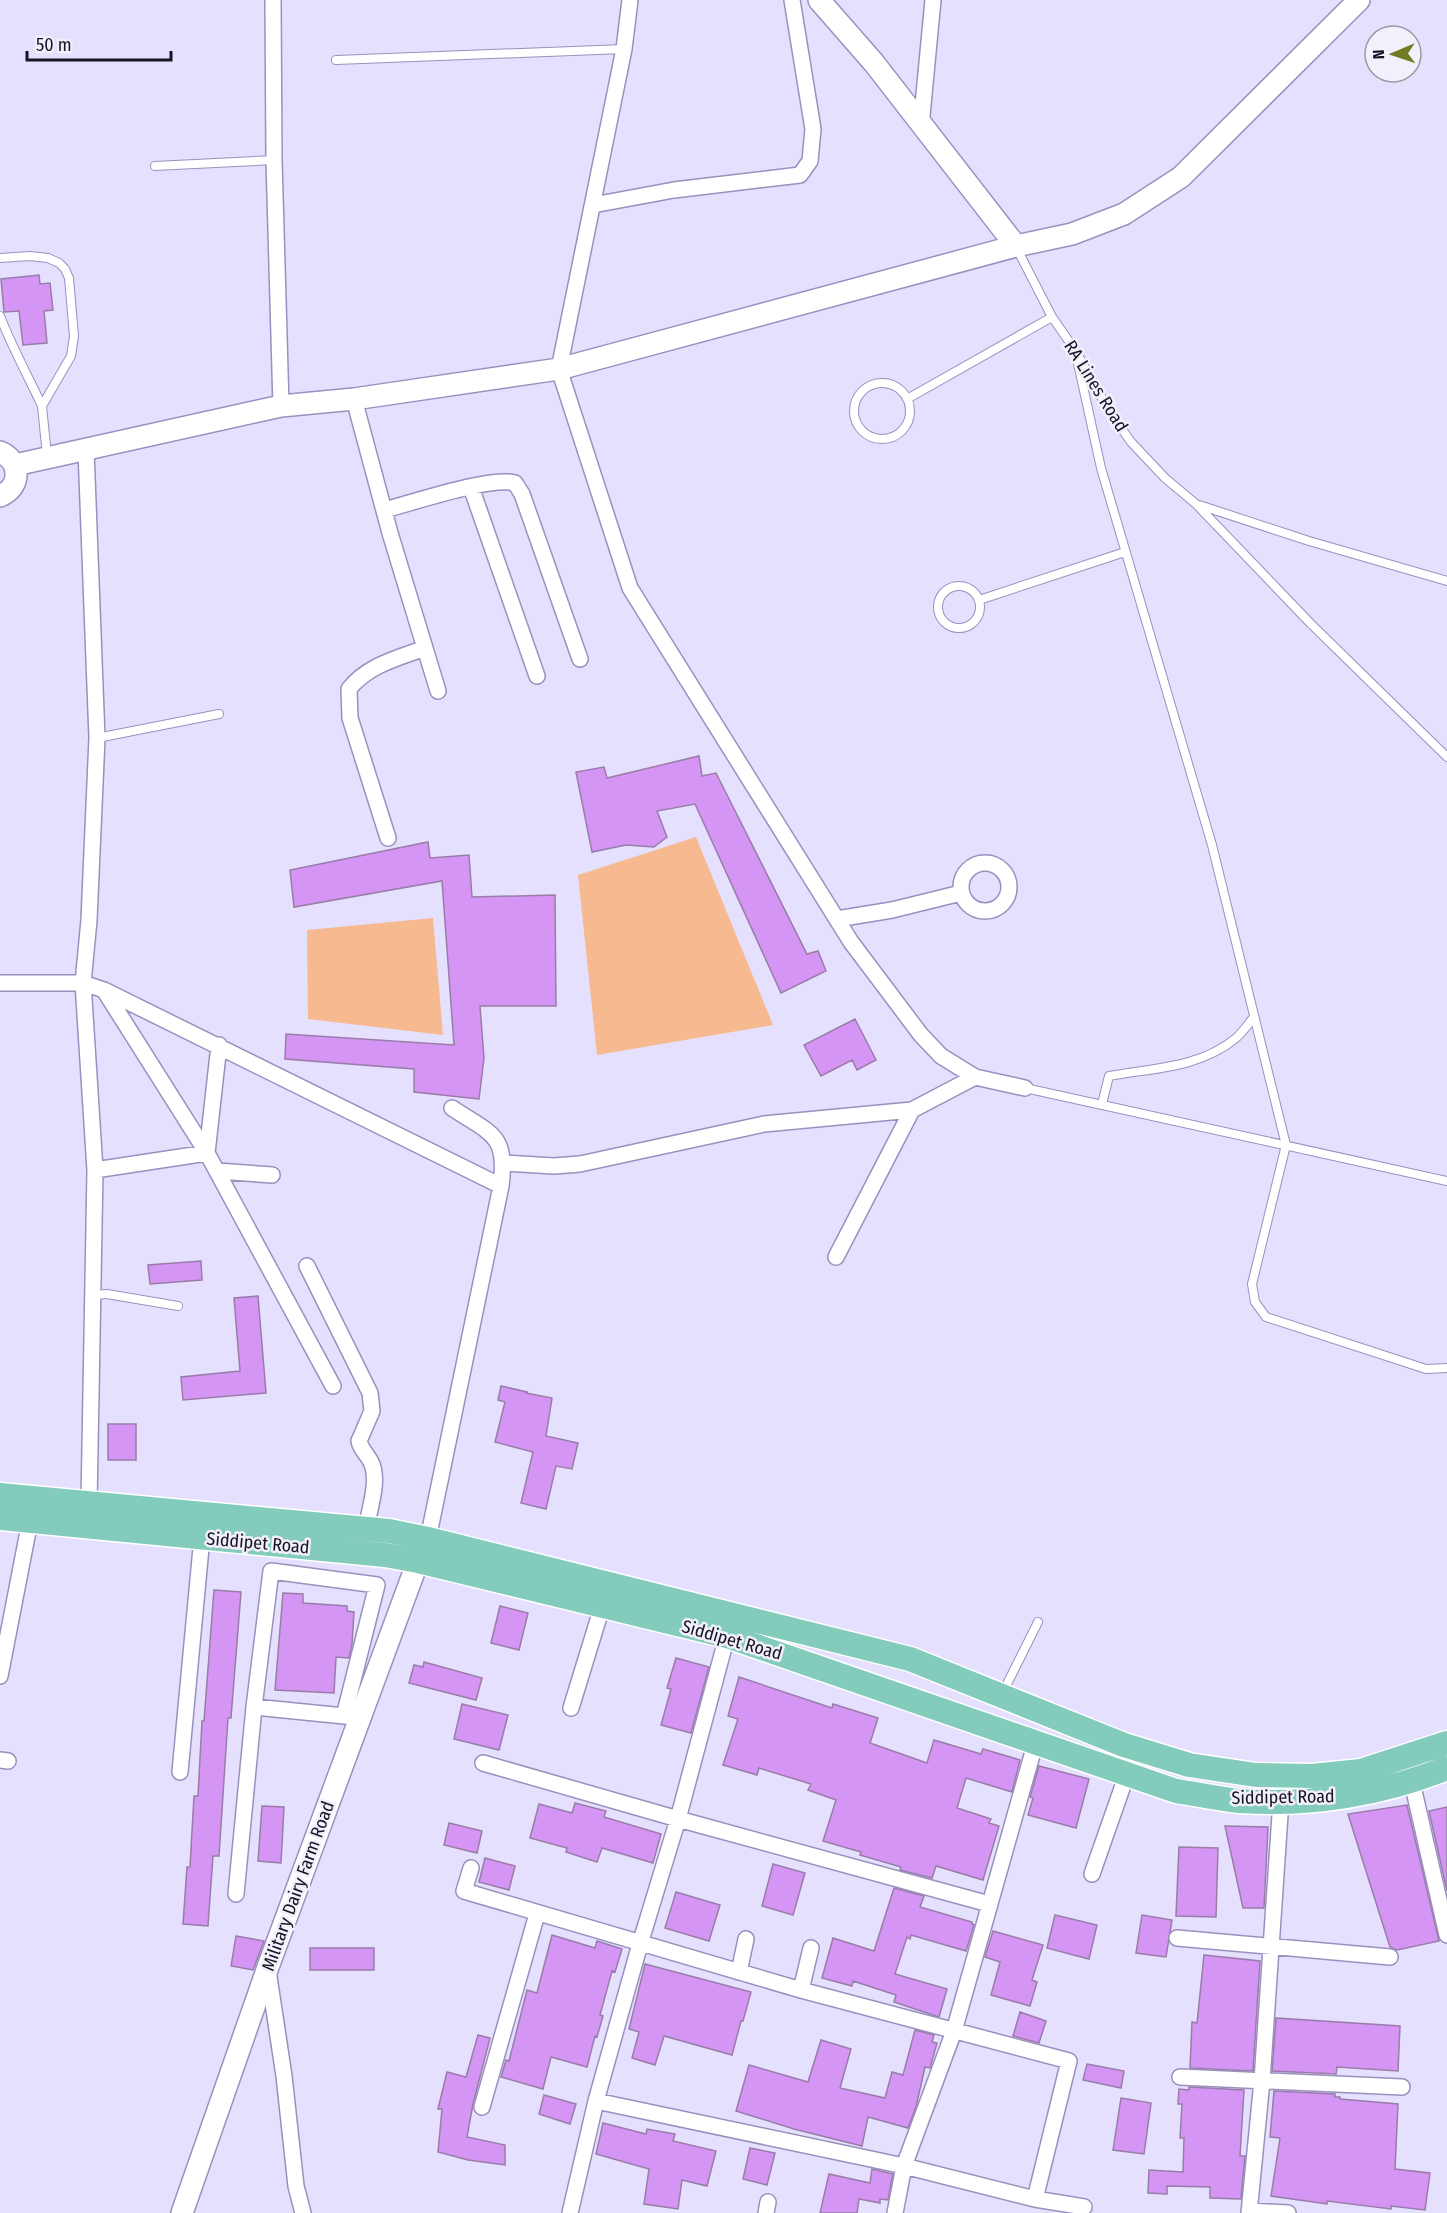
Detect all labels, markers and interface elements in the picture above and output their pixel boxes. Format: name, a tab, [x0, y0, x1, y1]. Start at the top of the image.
scale bar	[27, 24, 171, 62]
north arrow	[1363, 24, 1423, 84]
text: 50 m	[36, 34, 72, 56]
text: N	[1369, 49, 1388, 60]
street label: RA Lines Road	[1059, 336, 1133, 436]
street label: Siddipet Road	[206, 1528, 310, 1558]
street label: Siddipet Road	[679, 1615, 785, 1665]
street label: Siddipet Road	[1231, 1785, 1335, 1809]
street label: Military Dairy Farm Road	[257, 1798, 339, 1974]

